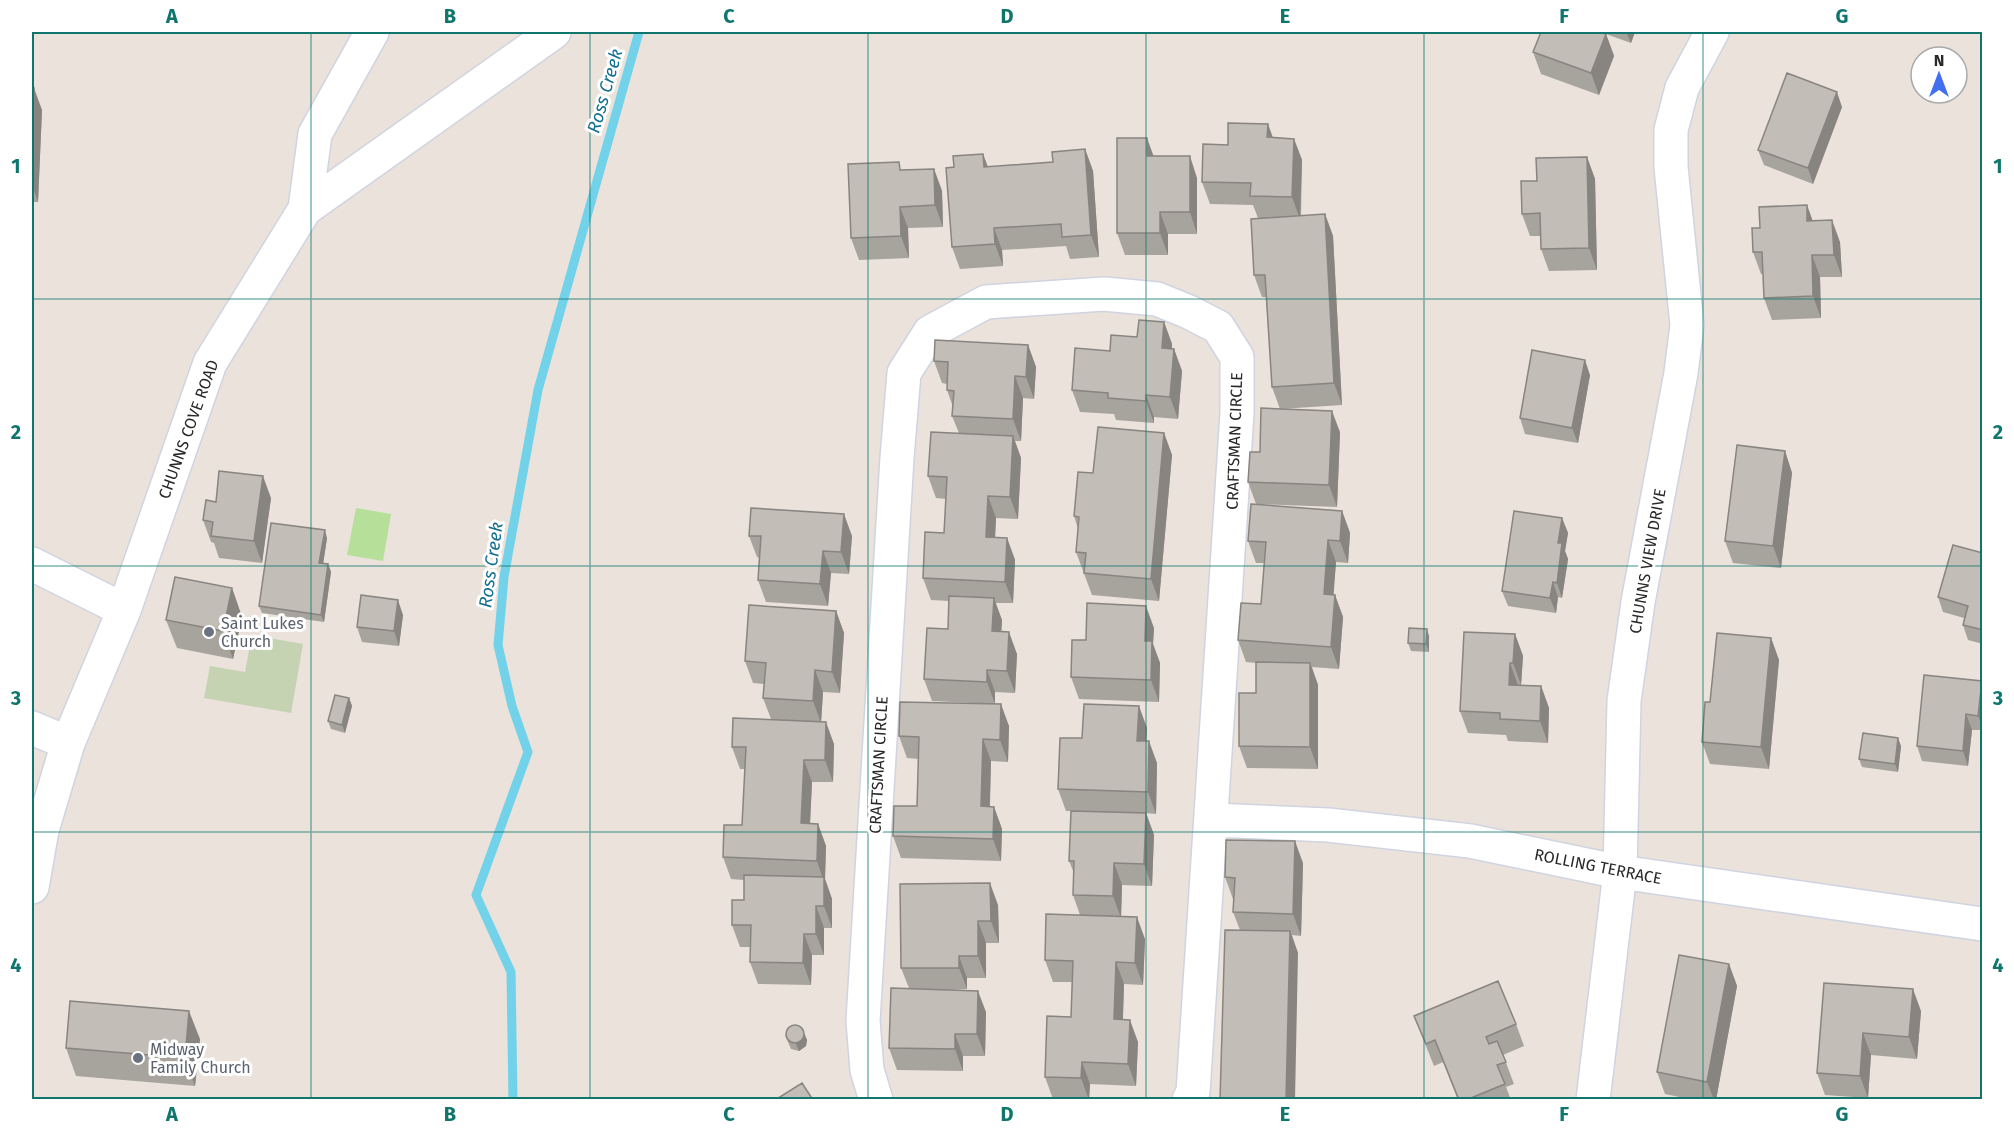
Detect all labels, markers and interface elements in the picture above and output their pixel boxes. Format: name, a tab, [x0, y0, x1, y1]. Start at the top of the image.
text: A	[165, 4, 179, 28]
text: B	[444, 4, 456, 28]
text: C	[723, 4, 735, 28]
text: D	[1000, 4, 1014, 28]
text: E	[1280, 4, 1290, 28]
text: F	[1559, 4, 1569, 28]
text: G	[1836, 4, 1848, 28]
north arrow	[1909, 45, 1969, 105]
water label: Ross Creek	[583, 46, 628, 136]
text: N	[1934, 51, 1944, 70]
text: 1	[11, 154, 21, 178]
text: 1	[1993, 154, 2003, 178]
street label: CHUNNS COVE ROAD	[154, 357, 222, 501]
street label: CRAFTSMAN CIRCLE	[1223, 372, 1246, 510]
text: 2	[11, 420, 21, 444]
text: 2	[1993, 420, 2003, 444]
street label: CHUNNS VIEW DRIVE	[1625, 487, 1670, 635]
water label: Ross Creek	[474, 521, 508, 609]
place label: Saint Lukes Church	[221, 614, 304, 651]
marker: Saint Lukes Church	[202, 625, 216, 639]
text: 3	[10, 686, 21, 710]
text: 3	[1992, 686, 2003, 710]
street label: CRAFTSMAN CIRCLE	[865, 696, 892, 834]
street label: ROLLING TERRACE	[1533, 845, 1663, 888]
text: 4	[10, 953, 22, 977]
text: 4	[1992, 953, 2004, 977]
place label: Midway Family Church	[150, 1040, 251, 1077]
marker: Midway Family Church	[131, 1051, 145, 1065]
text: A	[165, 1102, 179, 1126]
text: B	[444, 1102, 456, 1126]
text: C	[723, 1102, 735, 1126]
text: D	[1000, 1102, 1014, 1126]
text: E	[1280, 1102, 1290, 1126]
text: F	[1559, 1102, 1569, 1126]
text: G	[1836, 1102, 1848, 1126]

